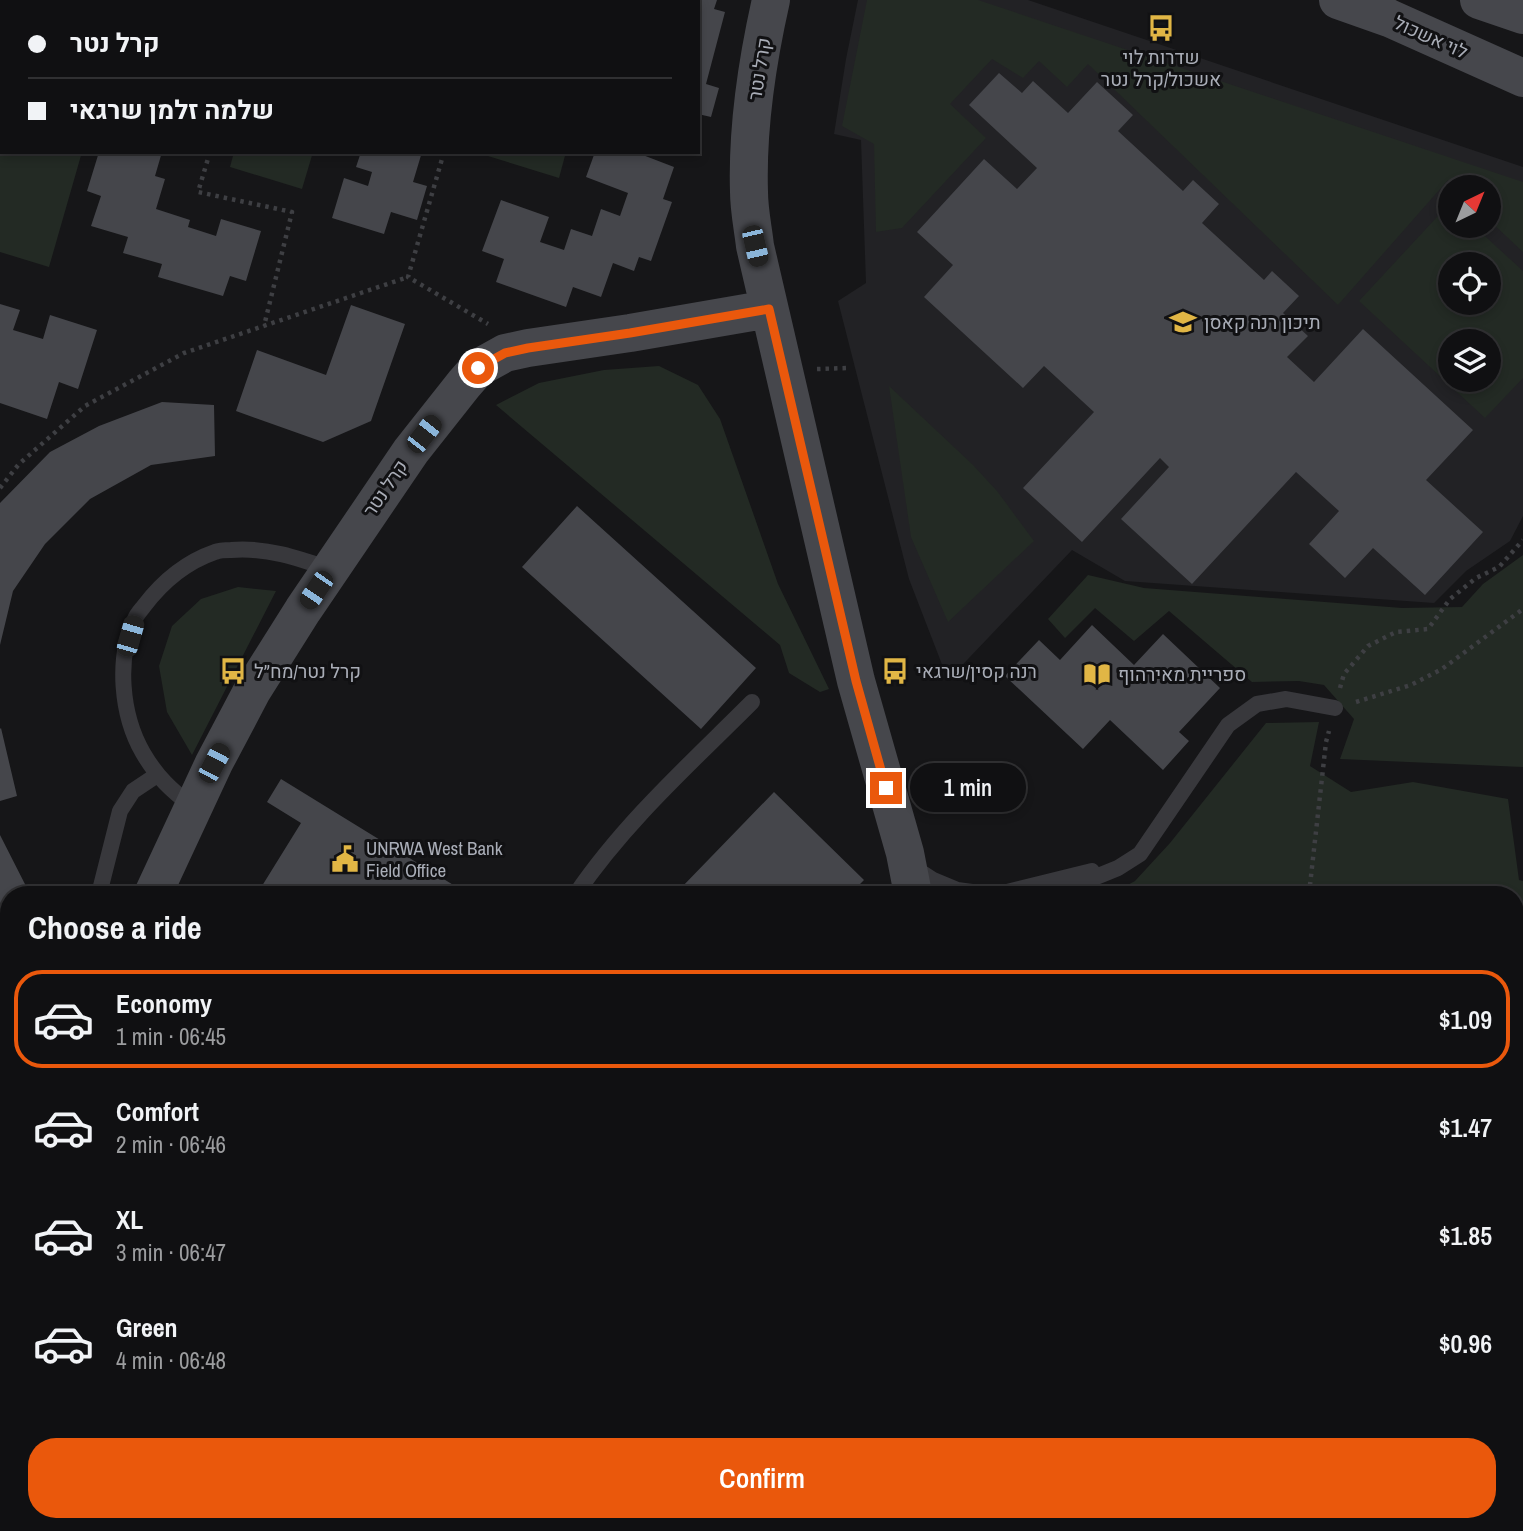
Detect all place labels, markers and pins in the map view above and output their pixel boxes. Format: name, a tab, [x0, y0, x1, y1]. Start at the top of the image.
bus stop icon: שדרות לוי אשכול/קרל נטר	[1146, 13, 1176, 43]
place label: שדרות לוי אשכול/קרל נטר	[1101, 44, 1221, 92]
school or university icon: תיכון רנה קאסן	[1168, 307, 1198, 337]
place label: תיכון רנה קאסן	[1204, 309, 1321, 335]
bus stop icon: קרל נטר/מח״ל	[218, 656, 248, 686]
bus stop icon: רנה קסין/שרגאי	[880, 656, 910, 686]
place label: קרל נטר/מח״ל	[254, 658, 361, 684]
place label: רנה קסין/שרגאי	[916, 658, 1037, 684]
library icon: ספריית מאירהוף	[1082, 659, 1112, 689]
place label: ספריית מאירהוף	[1118, 661, 1246, 687]
place label: UNRWA West Bank Field Office	[366, 835, 503, 883]
public building icon: UNRWA West Bank Field Office	[330, 844, 360, 874]

